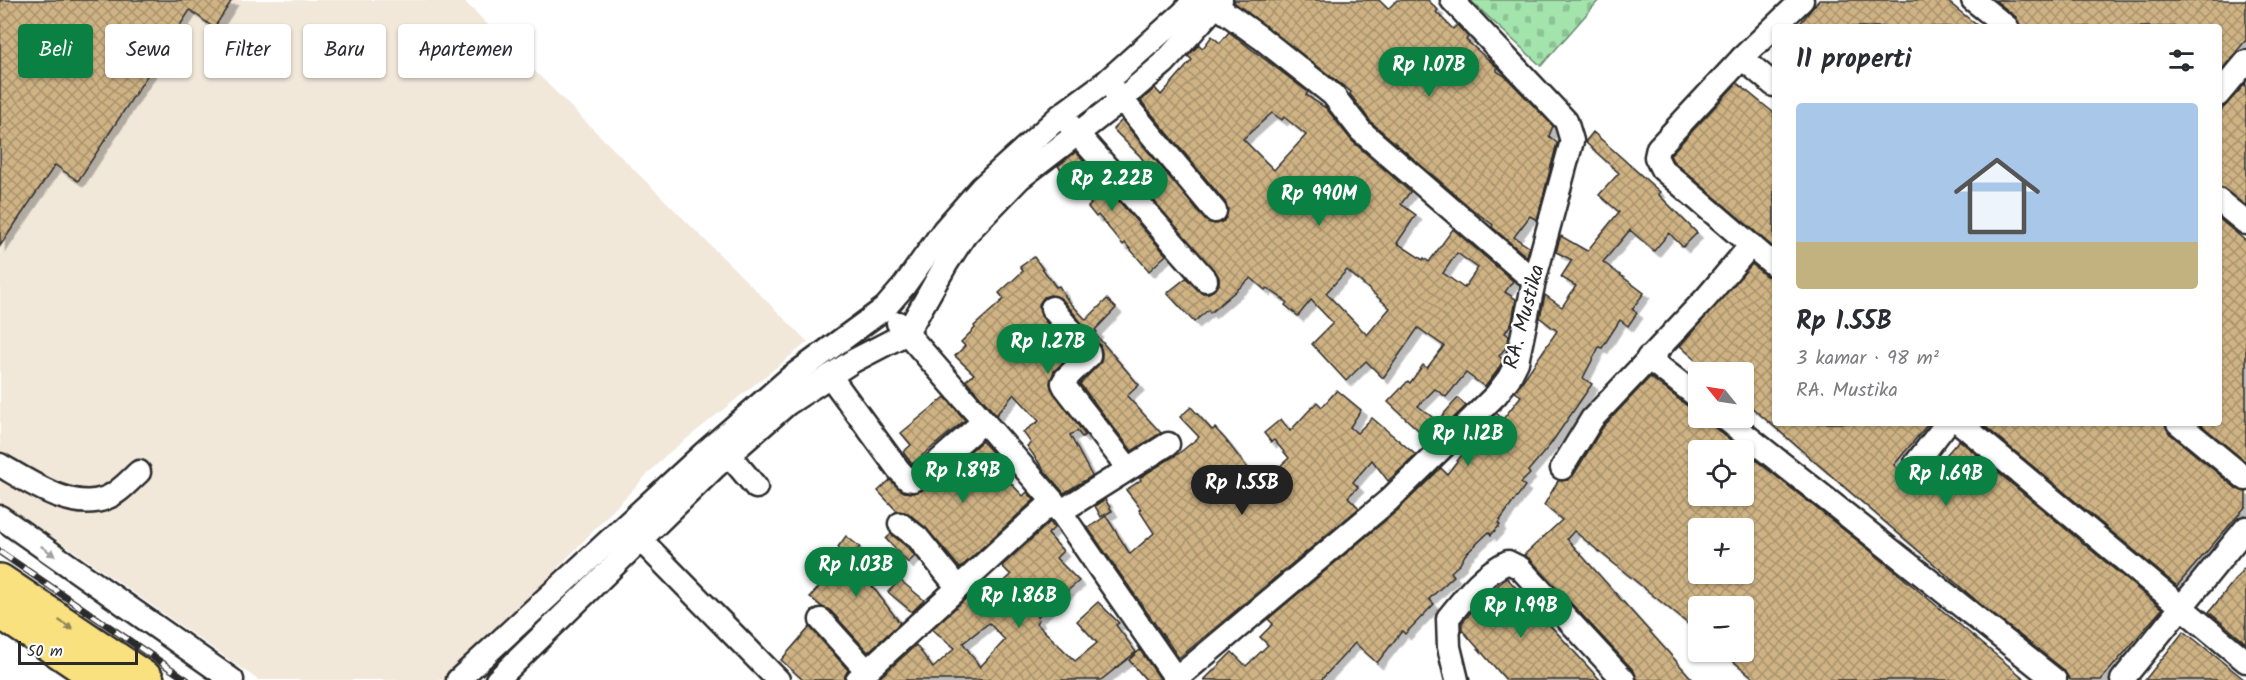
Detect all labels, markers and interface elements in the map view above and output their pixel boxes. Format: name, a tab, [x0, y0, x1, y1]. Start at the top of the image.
chip: Beli	[18, 24, 93, 78]
chip: Sewa	[105, 24, 192, 78]
chip: Filter	[204, 24, 291, 78]
chip: Baru	[303, 24, 386, 78]
chip: Apartemen	[398, 24, 534, 78]
text: 11 properti	[1796, 39, 1912, 81]
icon: filters	[2165, 44, 2198, 77]
pin: Rp 1.07B	[1367, 47, 1491, 98]
text: Rp 1.07B	[1392, 50, 1466, 82]
icon: home	[1943, 142, 2051, 250]
pin: Rp 2.22B	[1050, 161, 1174, 212]
text: Rp 2.22B	[1071, 164, 1153, 196]
pin: Rp 990M	[1264, 176, 1374, 227]
text: Rp 990M	[1281, 179, 1357, 211]
street label: RA. Mustika	[1495, 261, 1555, 373]
text: Rp 1.55B	[1796, 301, 1892, 343]
pin: Rp 1.27B	[986, 324, 1110, 375]
text: Rp 1.27B	[1011, 327, 1085, 359]
text: 3 kamar · 98 m²	[1796, 343, 1939, 375]
north arrow	[1688, 362, 1754, 428]
map controls	[1688, 362, 1754, 662]
text: RA. Mustika	[1796, 375, 1898, 407]
pin: Rp 1.12B	[1406, 416, 1530, 467]
text: Rp 1.12B	[1432, 419, 1504, 451]
button: locate	[1688, 440, 1754, 506]
pin: Rp 1.89B	[901, 453, 1025, 504]
text: Rp 1.89B	[925, 456, 1001, 488]
pin: Rp 1.69B	[1884, 456, 2008, 507]
text: Rp 1.69B	[1909, 459, 1983, 491]
pin: Rp 1.55B	[1180, 465, 1304, 516]
text: Rp 1.55B	[1205, 468, 1279, 500]
button: +	[1688, 518, 1754, 584]
one-way arrow	[40, 544, 55, 556]
pin: Rp 1.03B	[794, 547, 918, 598]
text: Rp 1.03B	[819, 550, 893, 582]
pin: Rp 1.86B	[957, 578, 1081, 629]
text: Rp 1.86B	[981, 581, 1057, 613]
pin: Rp 1.99B	[1459, 588, 1583, 639]
text: Rp 1.99B	[1484, 591, 1558, 623]
button: −	[1688, 596, 1754, 662]
one-way arrow	[58, 620, 74, 631]
scale bar	[18, 638, 138, 666]
text: 50 m	[27, 639, 63, 664]

